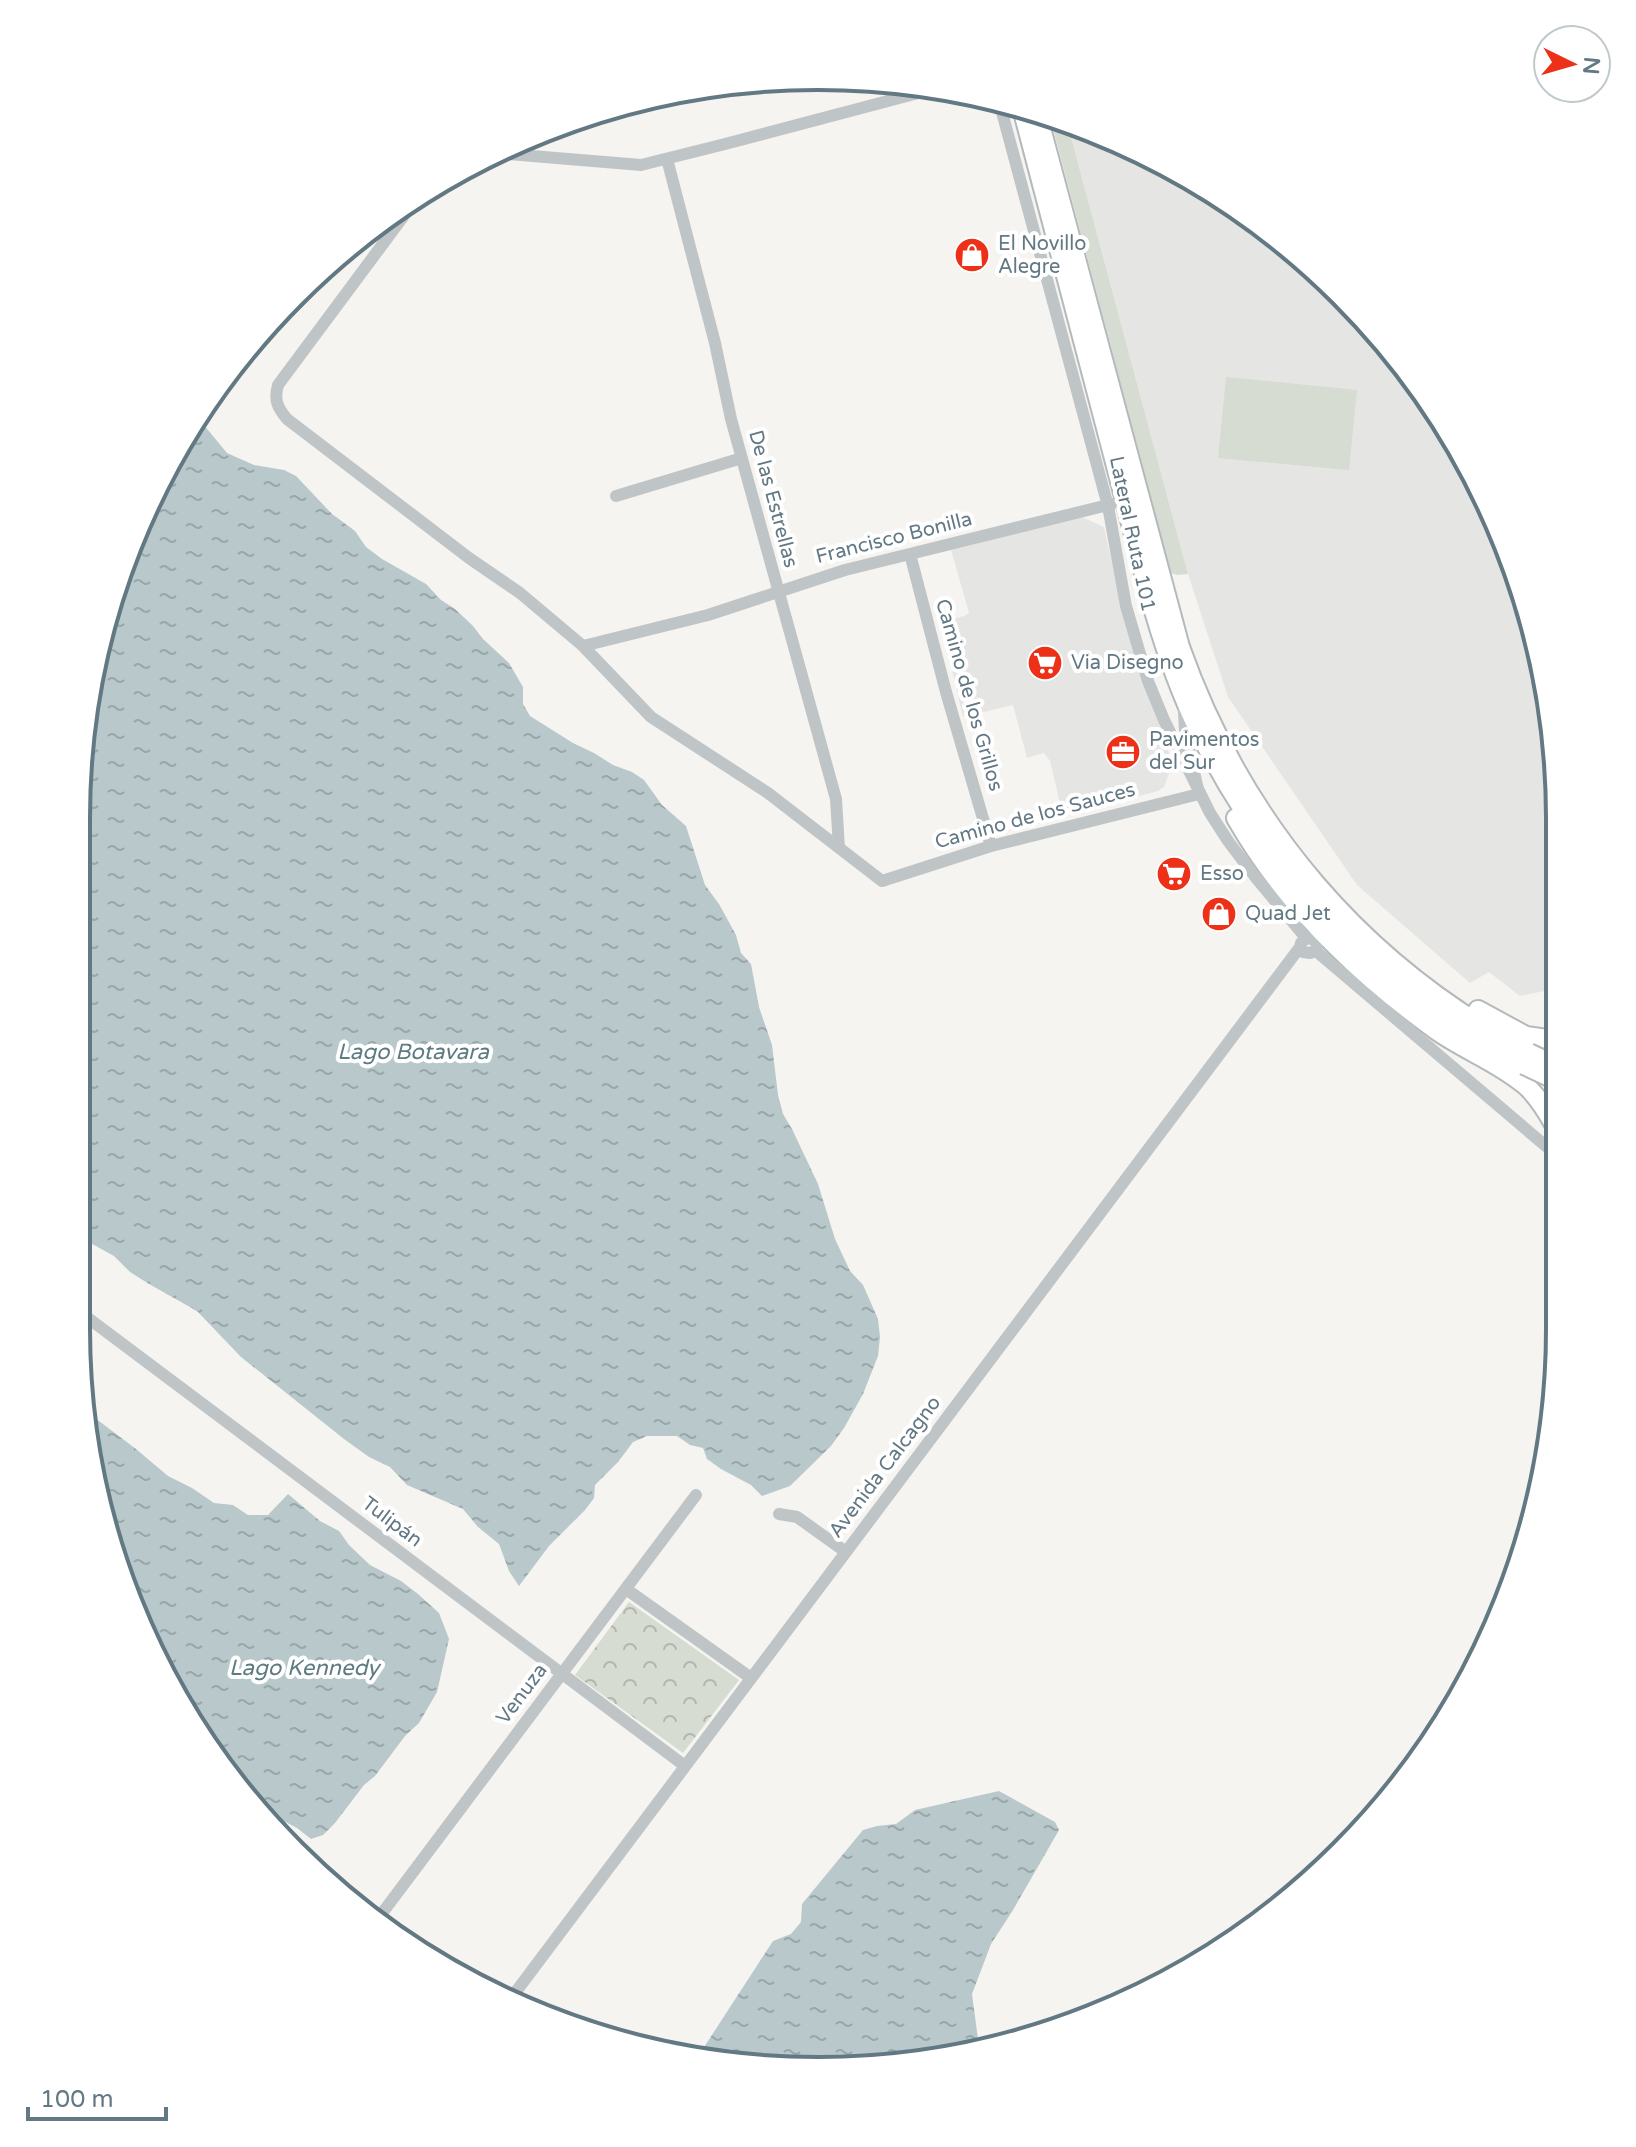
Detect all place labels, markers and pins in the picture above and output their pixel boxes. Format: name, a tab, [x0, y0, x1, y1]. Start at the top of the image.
place label: El Novillo Alegre	[998, 232, 1086, 279]
shop icon: El Novillo Alegre	[953, 236, 991, 274]
supermarket icon: Via Disegno	[1026, 644, 1064, 682]
place label: Via Disegno	[1071, 651, 1184, 675]
place label: Pavimentos del Sur	[1149, 728, 1259, 775]
office icon: Pavimentos del Sur	[1104, 733, 1142, 771]
supermarket icon: Esso	[1155, 855, 1193, 893]
place label: Esso	[1200, 862, 1244, 886]
shop icon: Quad Jet	[1200, 895, 1238, 933]
place label: Quad Jet	[1245, 902, 1331, 926]

